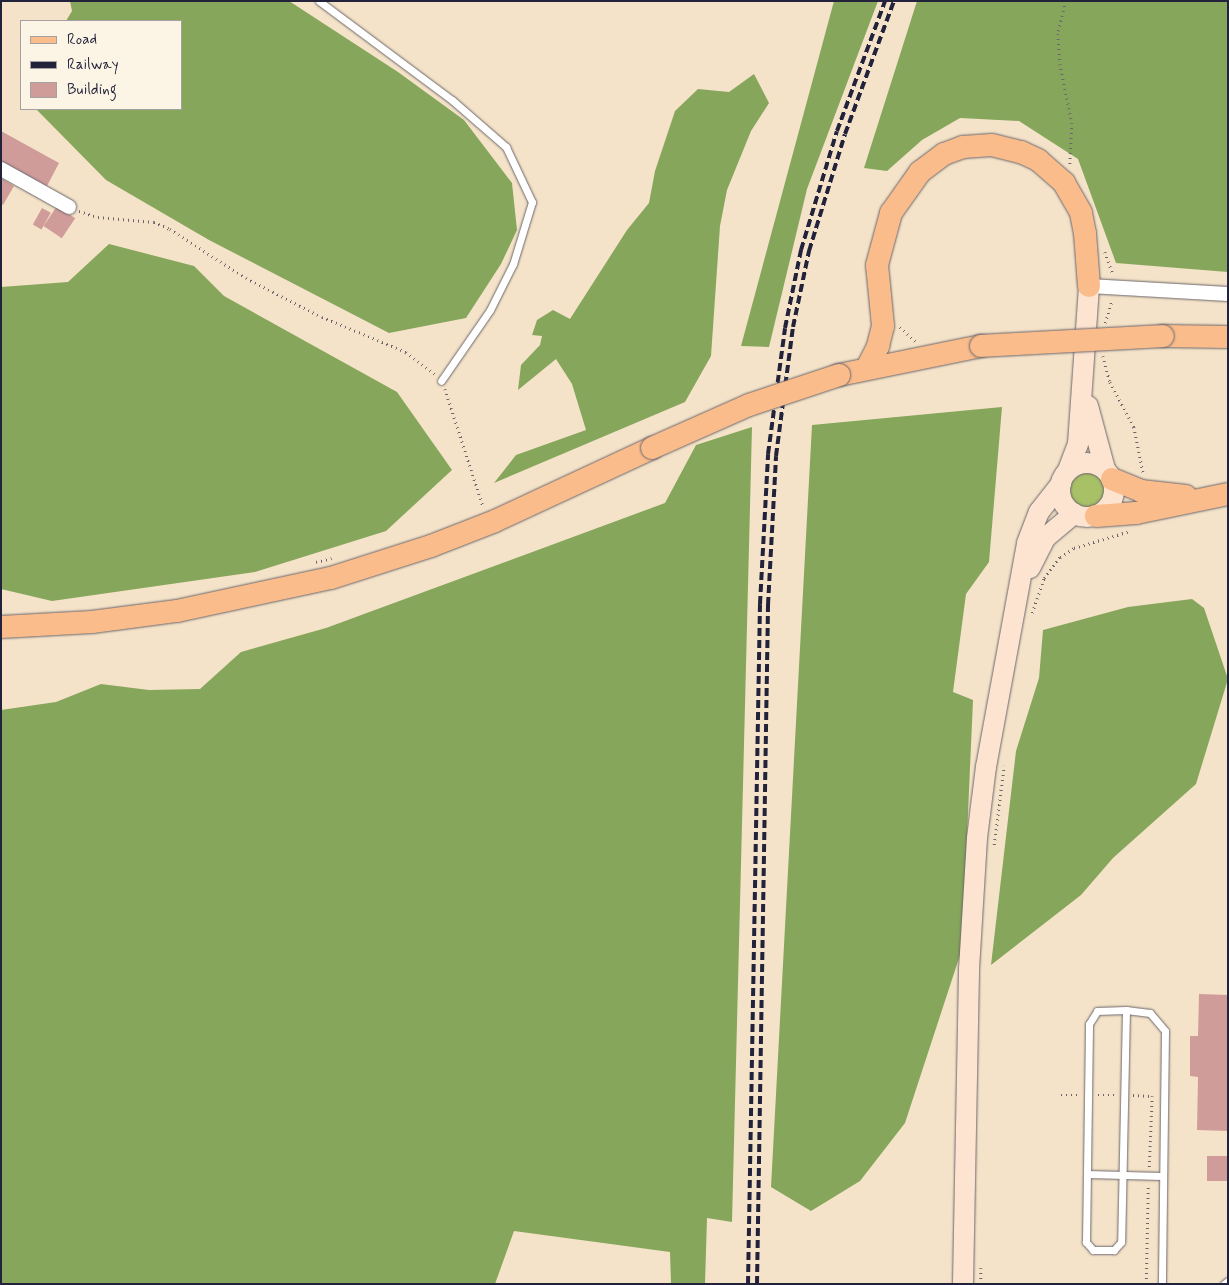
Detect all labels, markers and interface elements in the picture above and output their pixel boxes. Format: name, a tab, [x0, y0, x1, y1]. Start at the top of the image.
legend	[20, 20, 182, 110]
text: Road	[67, 30, 97, 50]
text: Railway	[67, 55, 119, 75]
text: Building	[67, 80, 117, 100]

